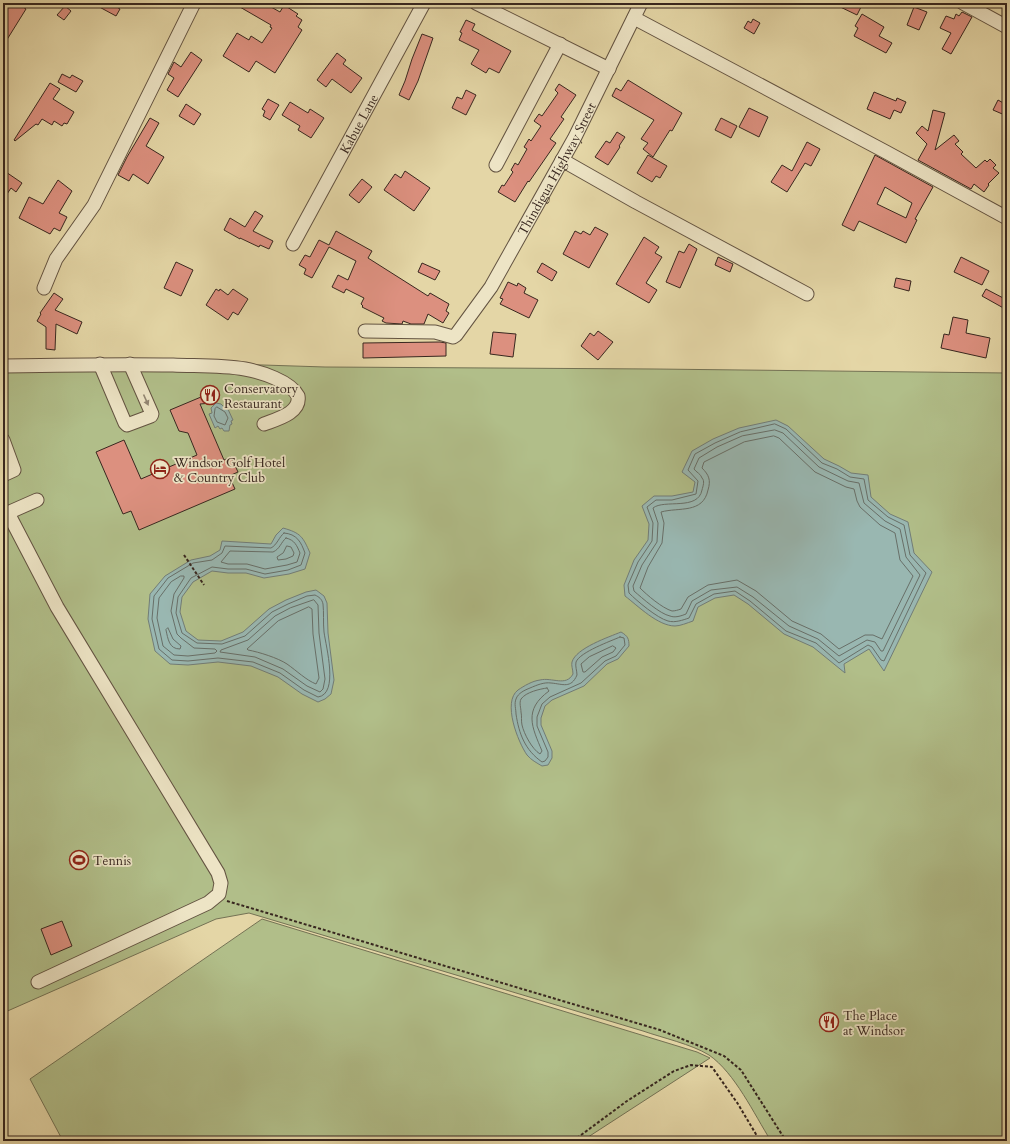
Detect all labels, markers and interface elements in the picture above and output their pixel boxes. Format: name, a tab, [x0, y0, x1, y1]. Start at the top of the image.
street label: Kabue Lane	[336, 91, 383, 157]
street label: Thindigua Highway Street	[514, 100, 601, 239]
place label: Conservatory Restaurant	[224, 380, 298, 413]
restaurant icon: Conservatory Restaurant	[199, 384, 221, 406]
one-way arrow	[143, 394, 149, 405]
place label: Windsor Golf Hotel & Country Club	[173, 454, 286, 487]
hotel icon: Windsor Golf Hotel & Country Club	[149, 458, 171, 480]
sports icon: Tennis	[68, 849, 90, 871]
place label: Tennis	[93, 852, 131, 870]
place label: The Place at Windsor	[843, 1007, 905, 1040]
restaurant icon: The Place at Windsor	[818, 1011, 840, 1033]

